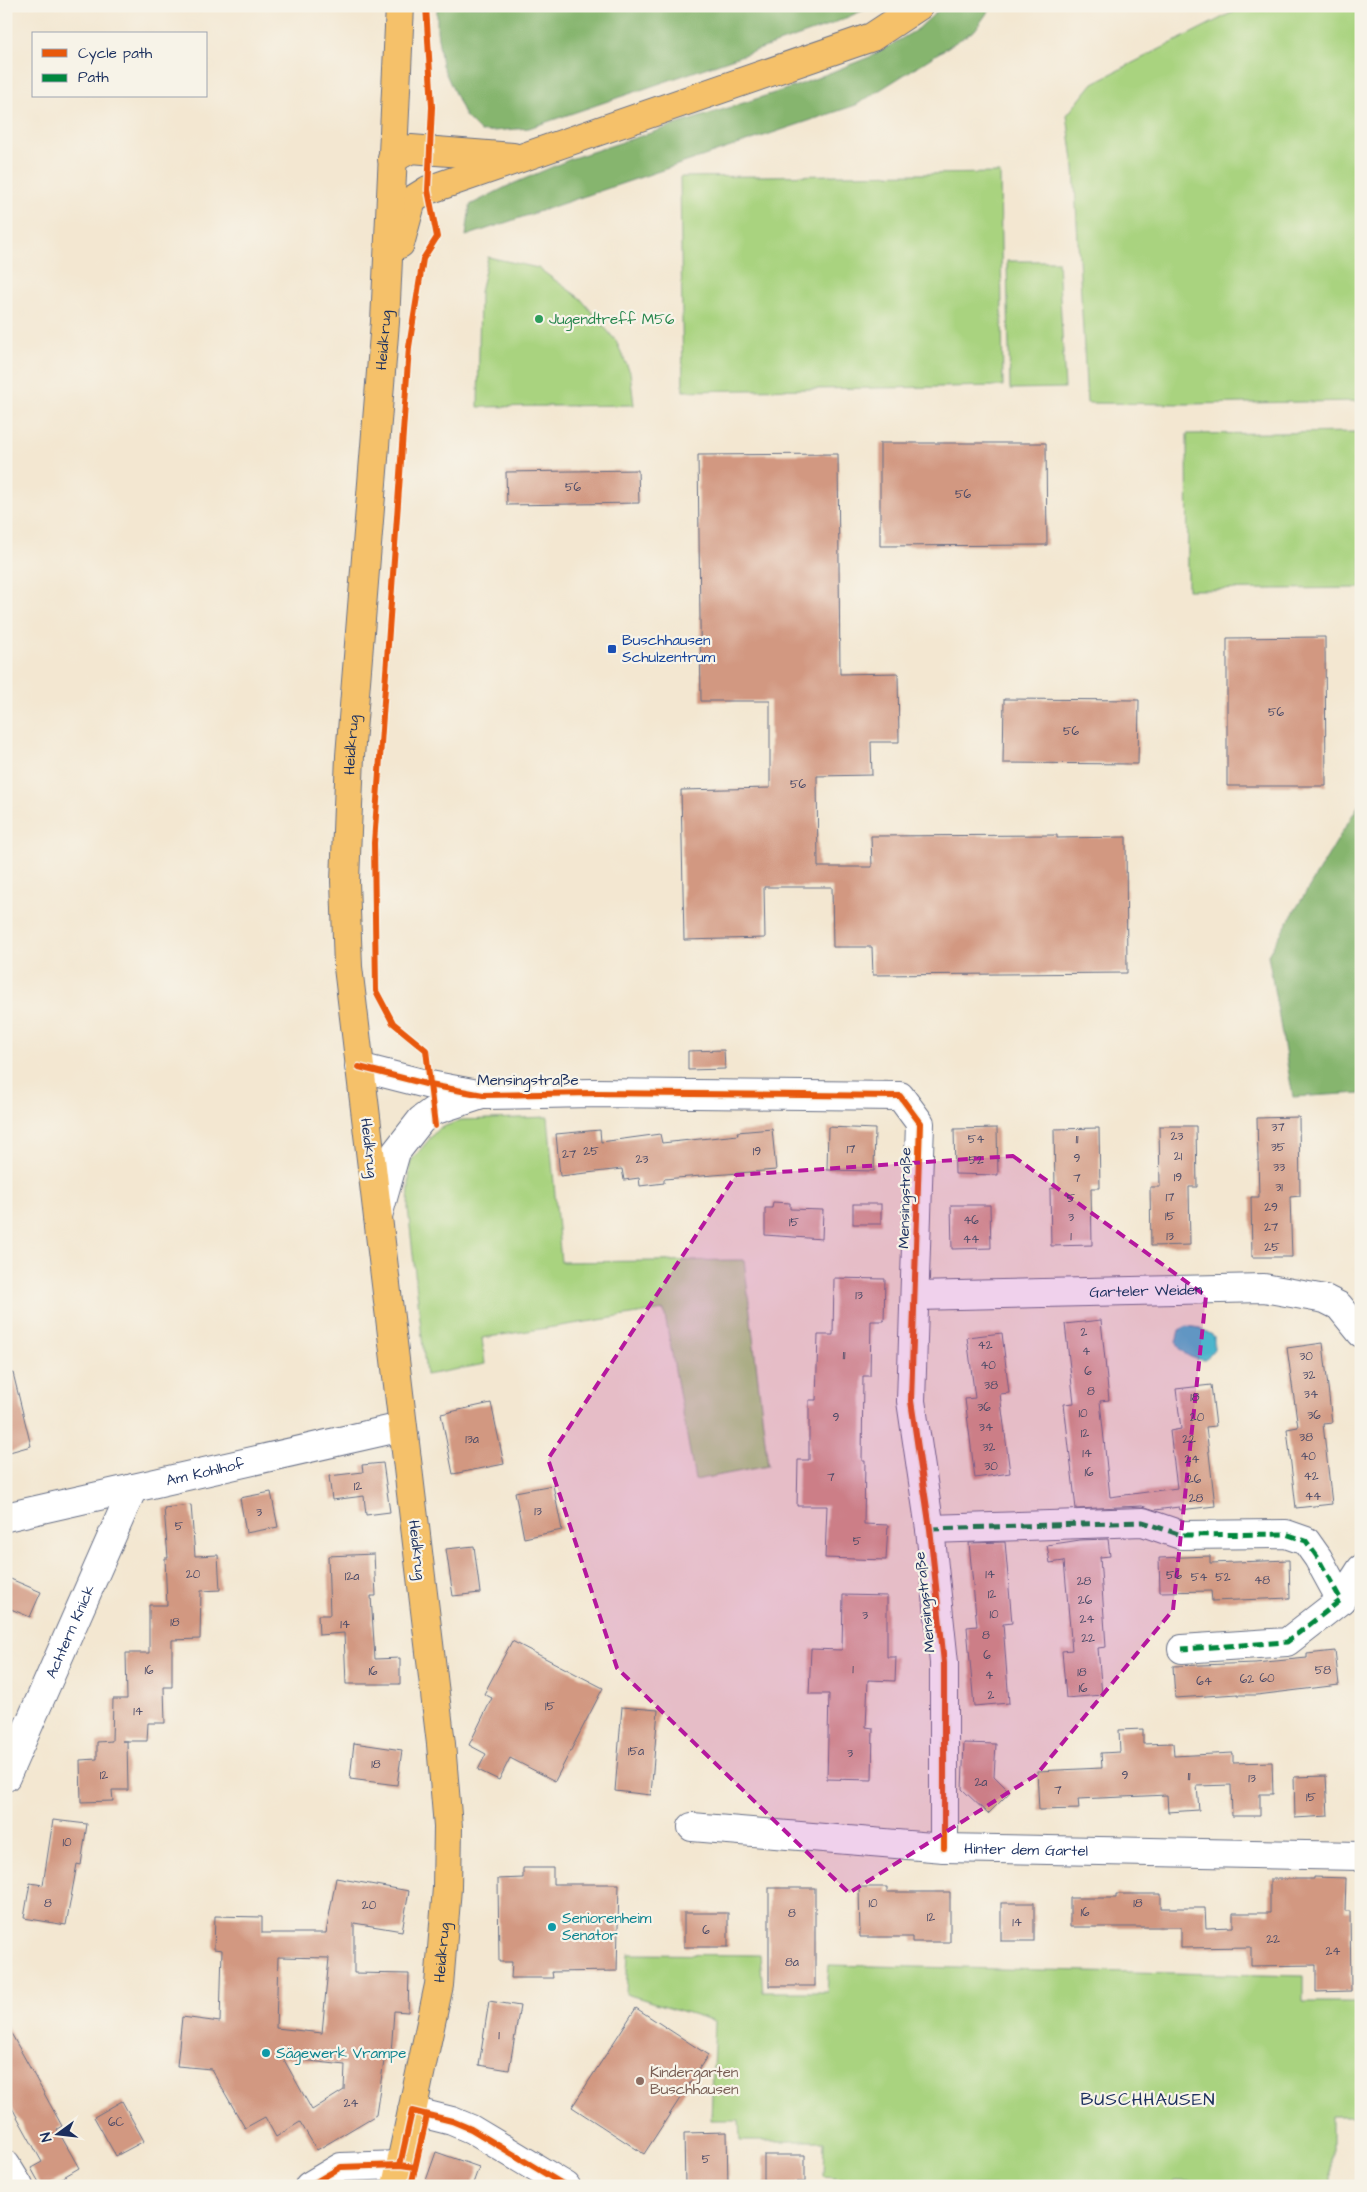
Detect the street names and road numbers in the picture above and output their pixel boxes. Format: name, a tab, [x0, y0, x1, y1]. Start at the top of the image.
street label: Heidkrug	[371, 310, 397, 371]
street label: Heidkrug	[339, 714, 365, 775]
street label: Mensingstraße	[477, 1070, 579, 1092]
street label: Heidkrug	[354, 1117, 383, 1179]
street label: Mensingstraße	[894, 1147, 917, 1249]
street label: Garteler Weiden	[1089, 1279, 1203, 1302]
street label: Am Kohlhof	[164, 1453, 246, 1491]
street label: Heidkrug	[402, 1519, 431, 1581]
street label: Mensingstraße	[909, 1550, 942, 1653]
street label: Achtern Knick	[40, 1581, 100, 1681]
street label: Hinter dem Gartel	[964, 1838, 1088, 1861]
street label: Heidkrug	[429, 1922, 456, 1983]

